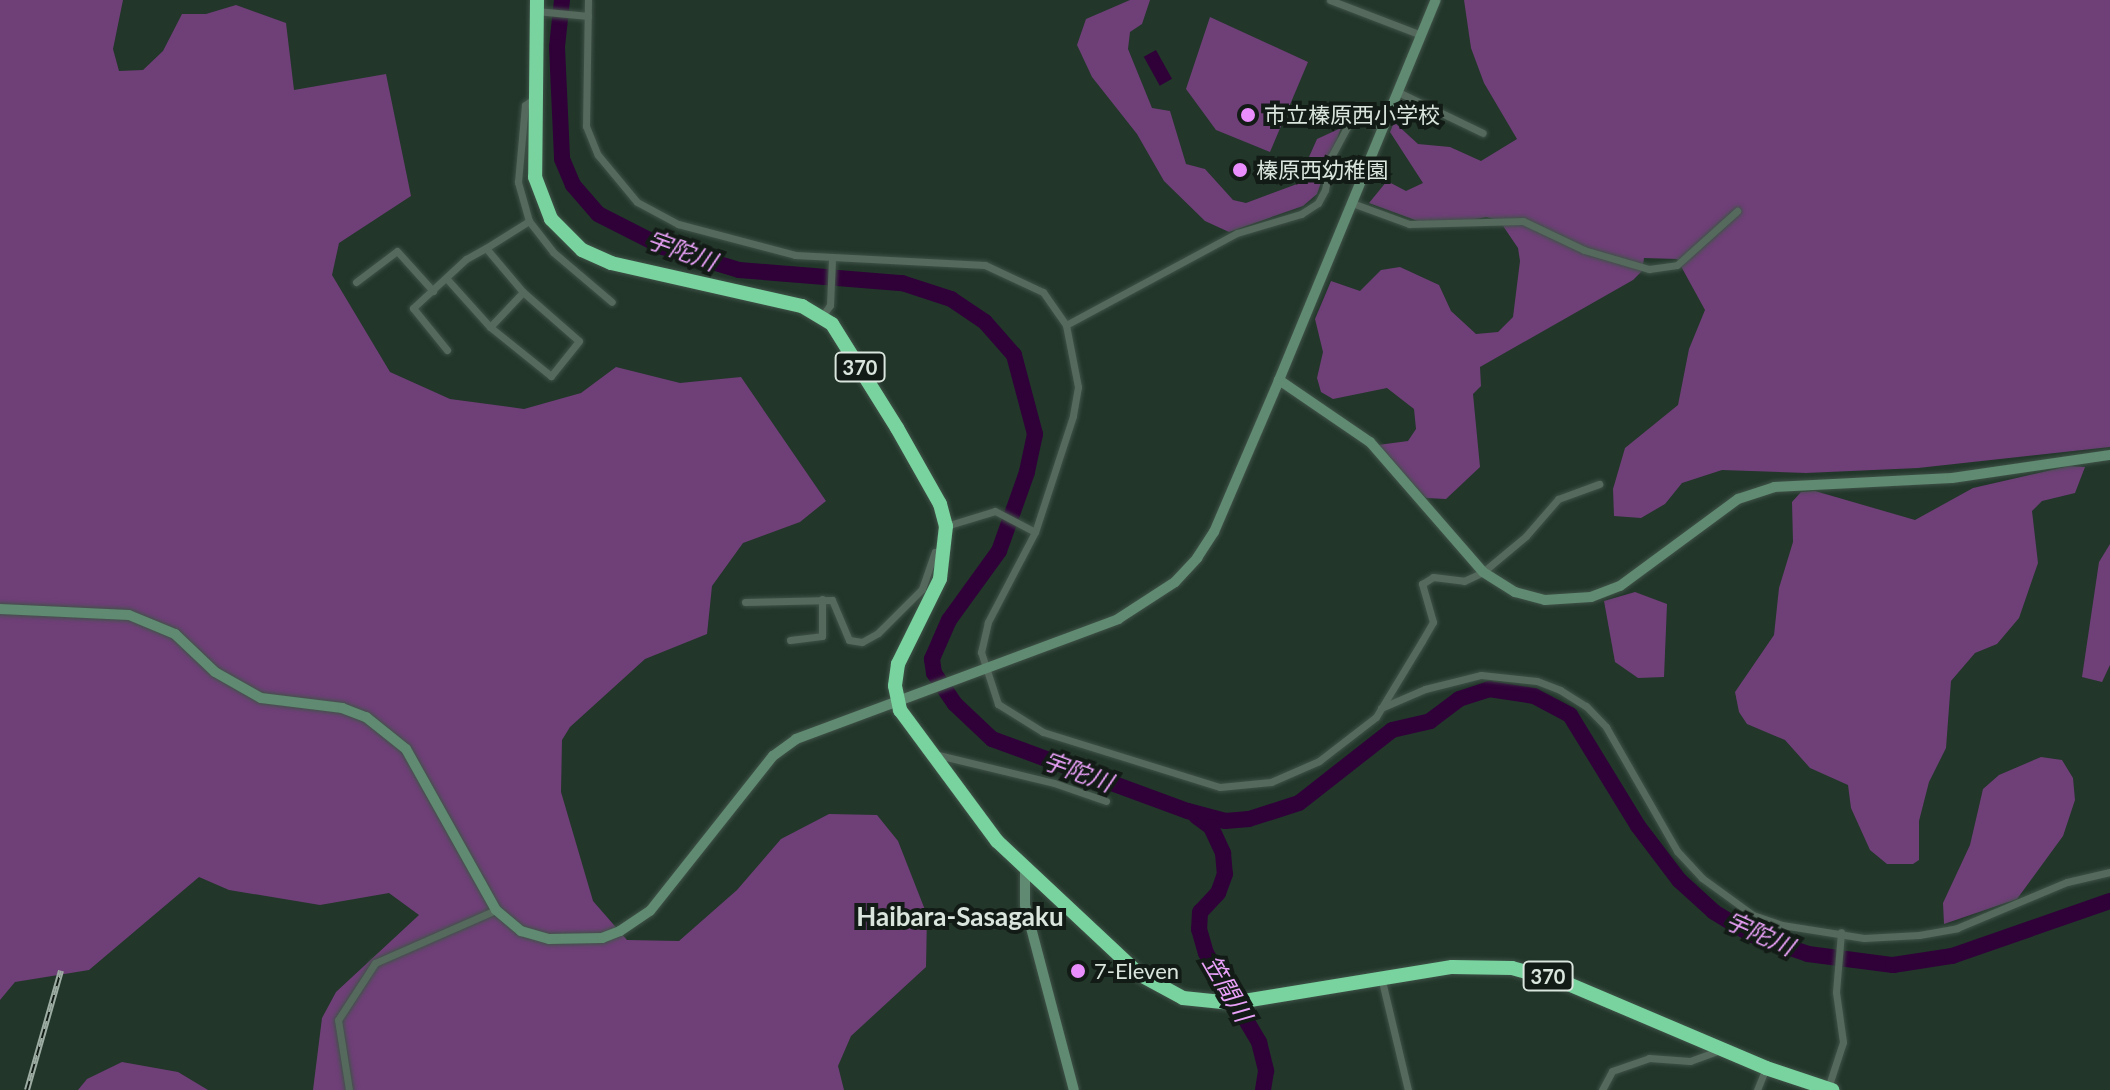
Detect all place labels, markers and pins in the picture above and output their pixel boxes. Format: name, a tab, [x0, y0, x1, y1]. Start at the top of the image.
place label: 市立榛原西小学校	[1264, 102, 1440, 128]
marker: 市立榛原西小学校	[1239, 106, 1257, 124]
place label: 榛原西幼稚園	[1256, 157, 1388, 183]
marker: 榛原西幼稚園	[1231, 161, 1249, 179]
place label: 7-Eleven	[1094, 958, 1179, 984]
marker: 7-Eleven	[1069, 962, 1087, 980]

